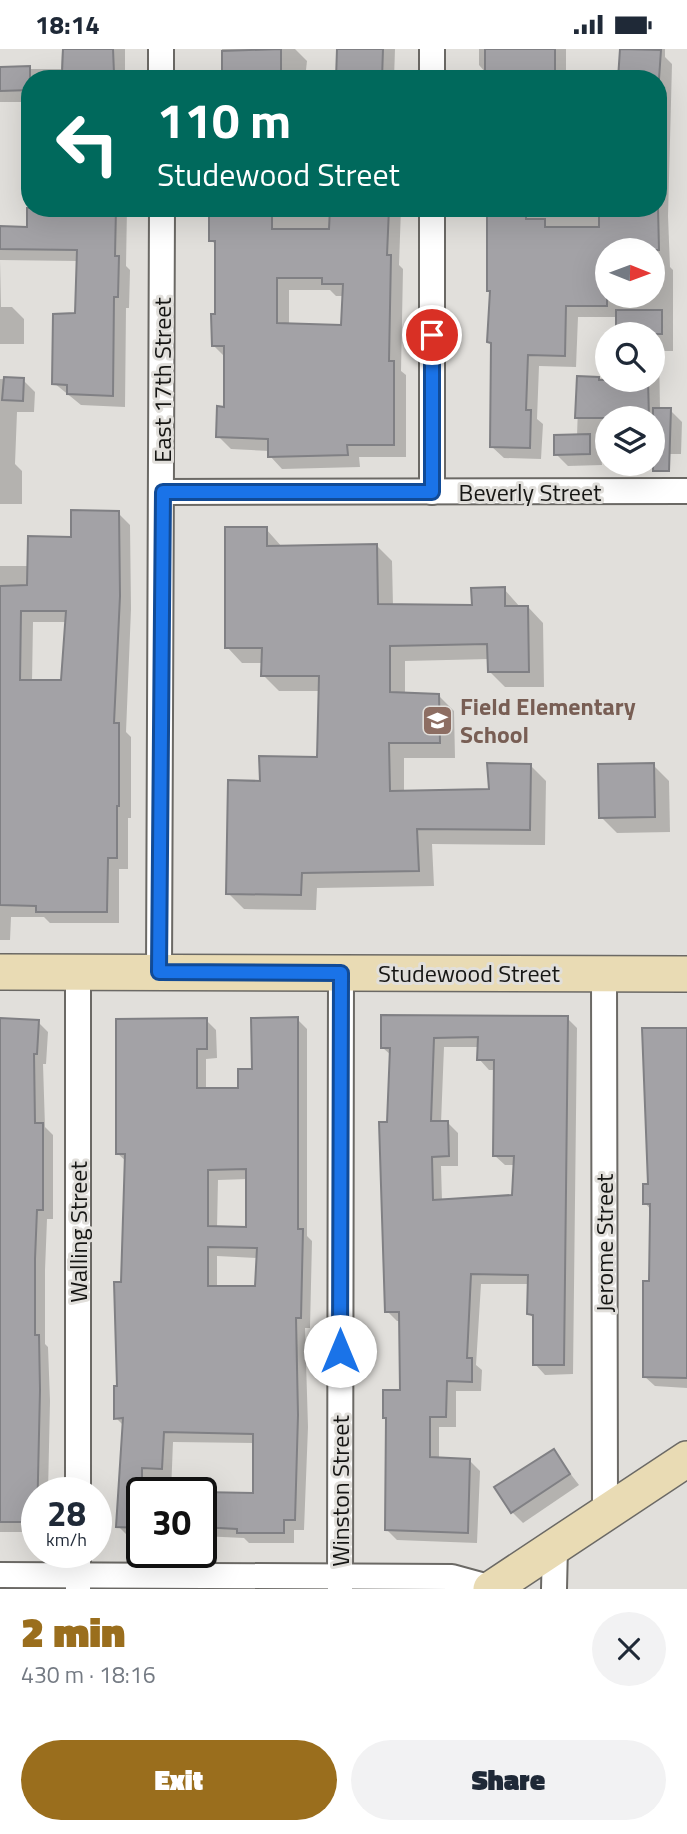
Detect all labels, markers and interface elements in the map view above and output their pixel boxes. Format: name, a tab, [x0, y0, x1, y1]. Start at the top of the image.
text: 18:14	[35, 5, 100, 44]
text: 110 m	[157, 82, 291, 157]
icon: left	[42, 98, 133, 189]
text: Studewood Street	[157, 150, 400, 198]
north arrow	[595, 238, 665, 308]
map controls	[595, 238, 665, 476]
street label: East 17th Street	[144, 297, 180, 463]
pin	[402, 305, 462, 365]
icon: arrive	[413, 316, 451, 354]
button: search	[595, 322, 665, 392]
button: layers	[595, 406, 665, 476]
street label: Beverly Street	[459, 474, 602, 510]
place label: Field Elementary School	[460, 688, 636, 752]
school or university icon: Field Elementary School	[420, 703, 454, 737]
street label: Studewood Street	[378, 955, 561, 991]
street label: Walling Street	[60, 1161, 96, 1303]
street label: Jerome Street	[586, 1173, 622, 1313]
position arrow	[303, 1314, 377, 1388]
street label: Winston Street	[322, 1415, 358, 1567]
speed limit sign: 30	[126, 1477, 217, 1568]
text: 28	[47, 1486, 86, 1540]
text: km/h	[46, 1526, 87, 1553]
text: 2 min	[21, 1599, 125, 1663]
button: close	[592, 1612, 666, 1686]
text: 430 m · 18:16	[21, 1657, 156, 1692]
button: Exit	[21, 1740, 337, 1820]
button: Share	[351, 1740, 666, 1820]

